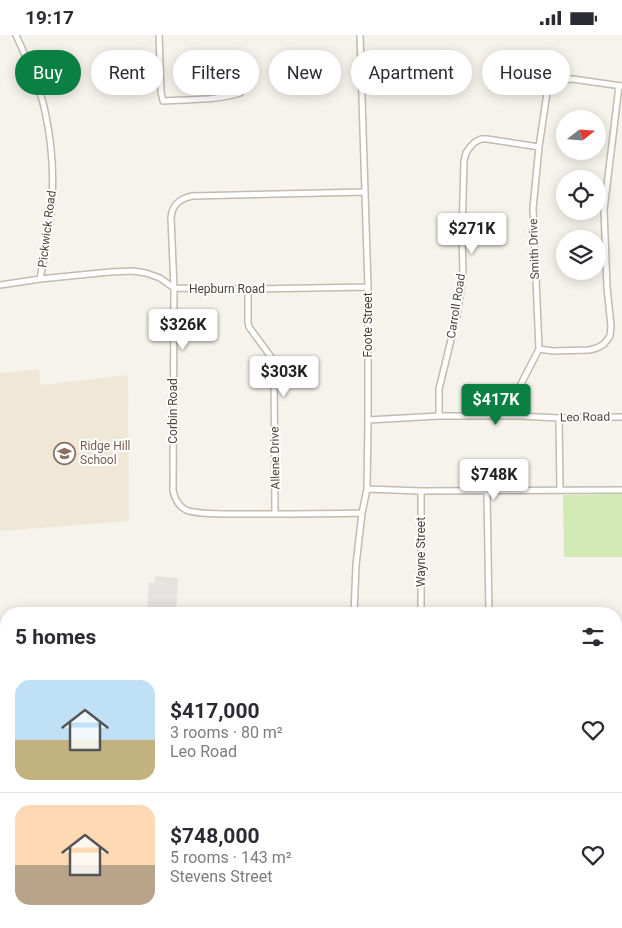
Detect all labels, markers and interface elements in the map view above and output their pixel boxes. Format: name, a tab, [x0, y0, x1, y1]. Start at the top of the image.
text: 19:17	[25, 6, 74, 29]
chip: Buy	[15, 50, 81, 95]
chip: Rent	[91, 50, 163, 95]
chip: Filters	[173, 50, 259, 95]
chip: New	[269, 50, 341, 95]
chip: Apartment	[351, 50, 472, 95]
chip: House	[482, 50, 570, 95]
north arrow	[556, 110, 606, 160]
map controls	[556, 110, 606, 280]
button: locate	[556, 170, 606, 220]
street label: Pickwick Road	[35, 190, 59, 268]
pin: $271K	[437, 213, 507, 255]
street label: Smith Drive	[526, 218, 542, 280]
text: $271K	[449, 219, 495, 238]
button: layers	[556, 230, 606, 280]
street label: Carroll Road	[444, 273, 468, 339]
street label: Hepburn Road	[189, 282, 265, 296]
street label: Foote Street	[361, 292, 375, 358]
pin: $326K	[148, 309, 218, 351]
text: $326K	[160, 315, 206, 334]
pin: $303K	[249, 355, 319, 398]
text: $303K	[261, 362, 307, 381]
street label: Corbin Road	[166, 378, 180, 444]
pin: $417K	[461, 383, 531, 426]
text: $417K	[473, 390, 519, 409]
street label: Leo Road	[560, 410, 610, 424]
street label: Allene Drive	[267, 426, 283, 490]
place label: Ridge Hill School	[80, 439, 130, 467]
school or university icon: Ridge Hill School	[52, 441, 76, 465]
pin: $748K	[459, 459, 529, 501]
text: $748K	[471, 465, 517, 484]
street label: Wayne Street	[414, 517, 428, 587]
icon: filters	[579, 623, 607, 651]
text: 5 homes	[15, 625, 96, 649]
text: $417,000	[170, 699, 260, 723]
icon: home	[55, 700, 115, 760]
icon: heart	[579, 716, 607, 744]
text: 3 rooms · 80 m²	[170, 723, 283, 742]
text: Leo Road	[170, 742, 237, 761]
text: $748,000	[170, 824, 260, 848]
icon: home	[55, 825, 115, 885]
icon: heart	[579, 841, 607, 869]
text: 5 rooms · 143 m²	[170, 848, 292, 867]
text: Stevens Street	[170, 867, 273, 886]

